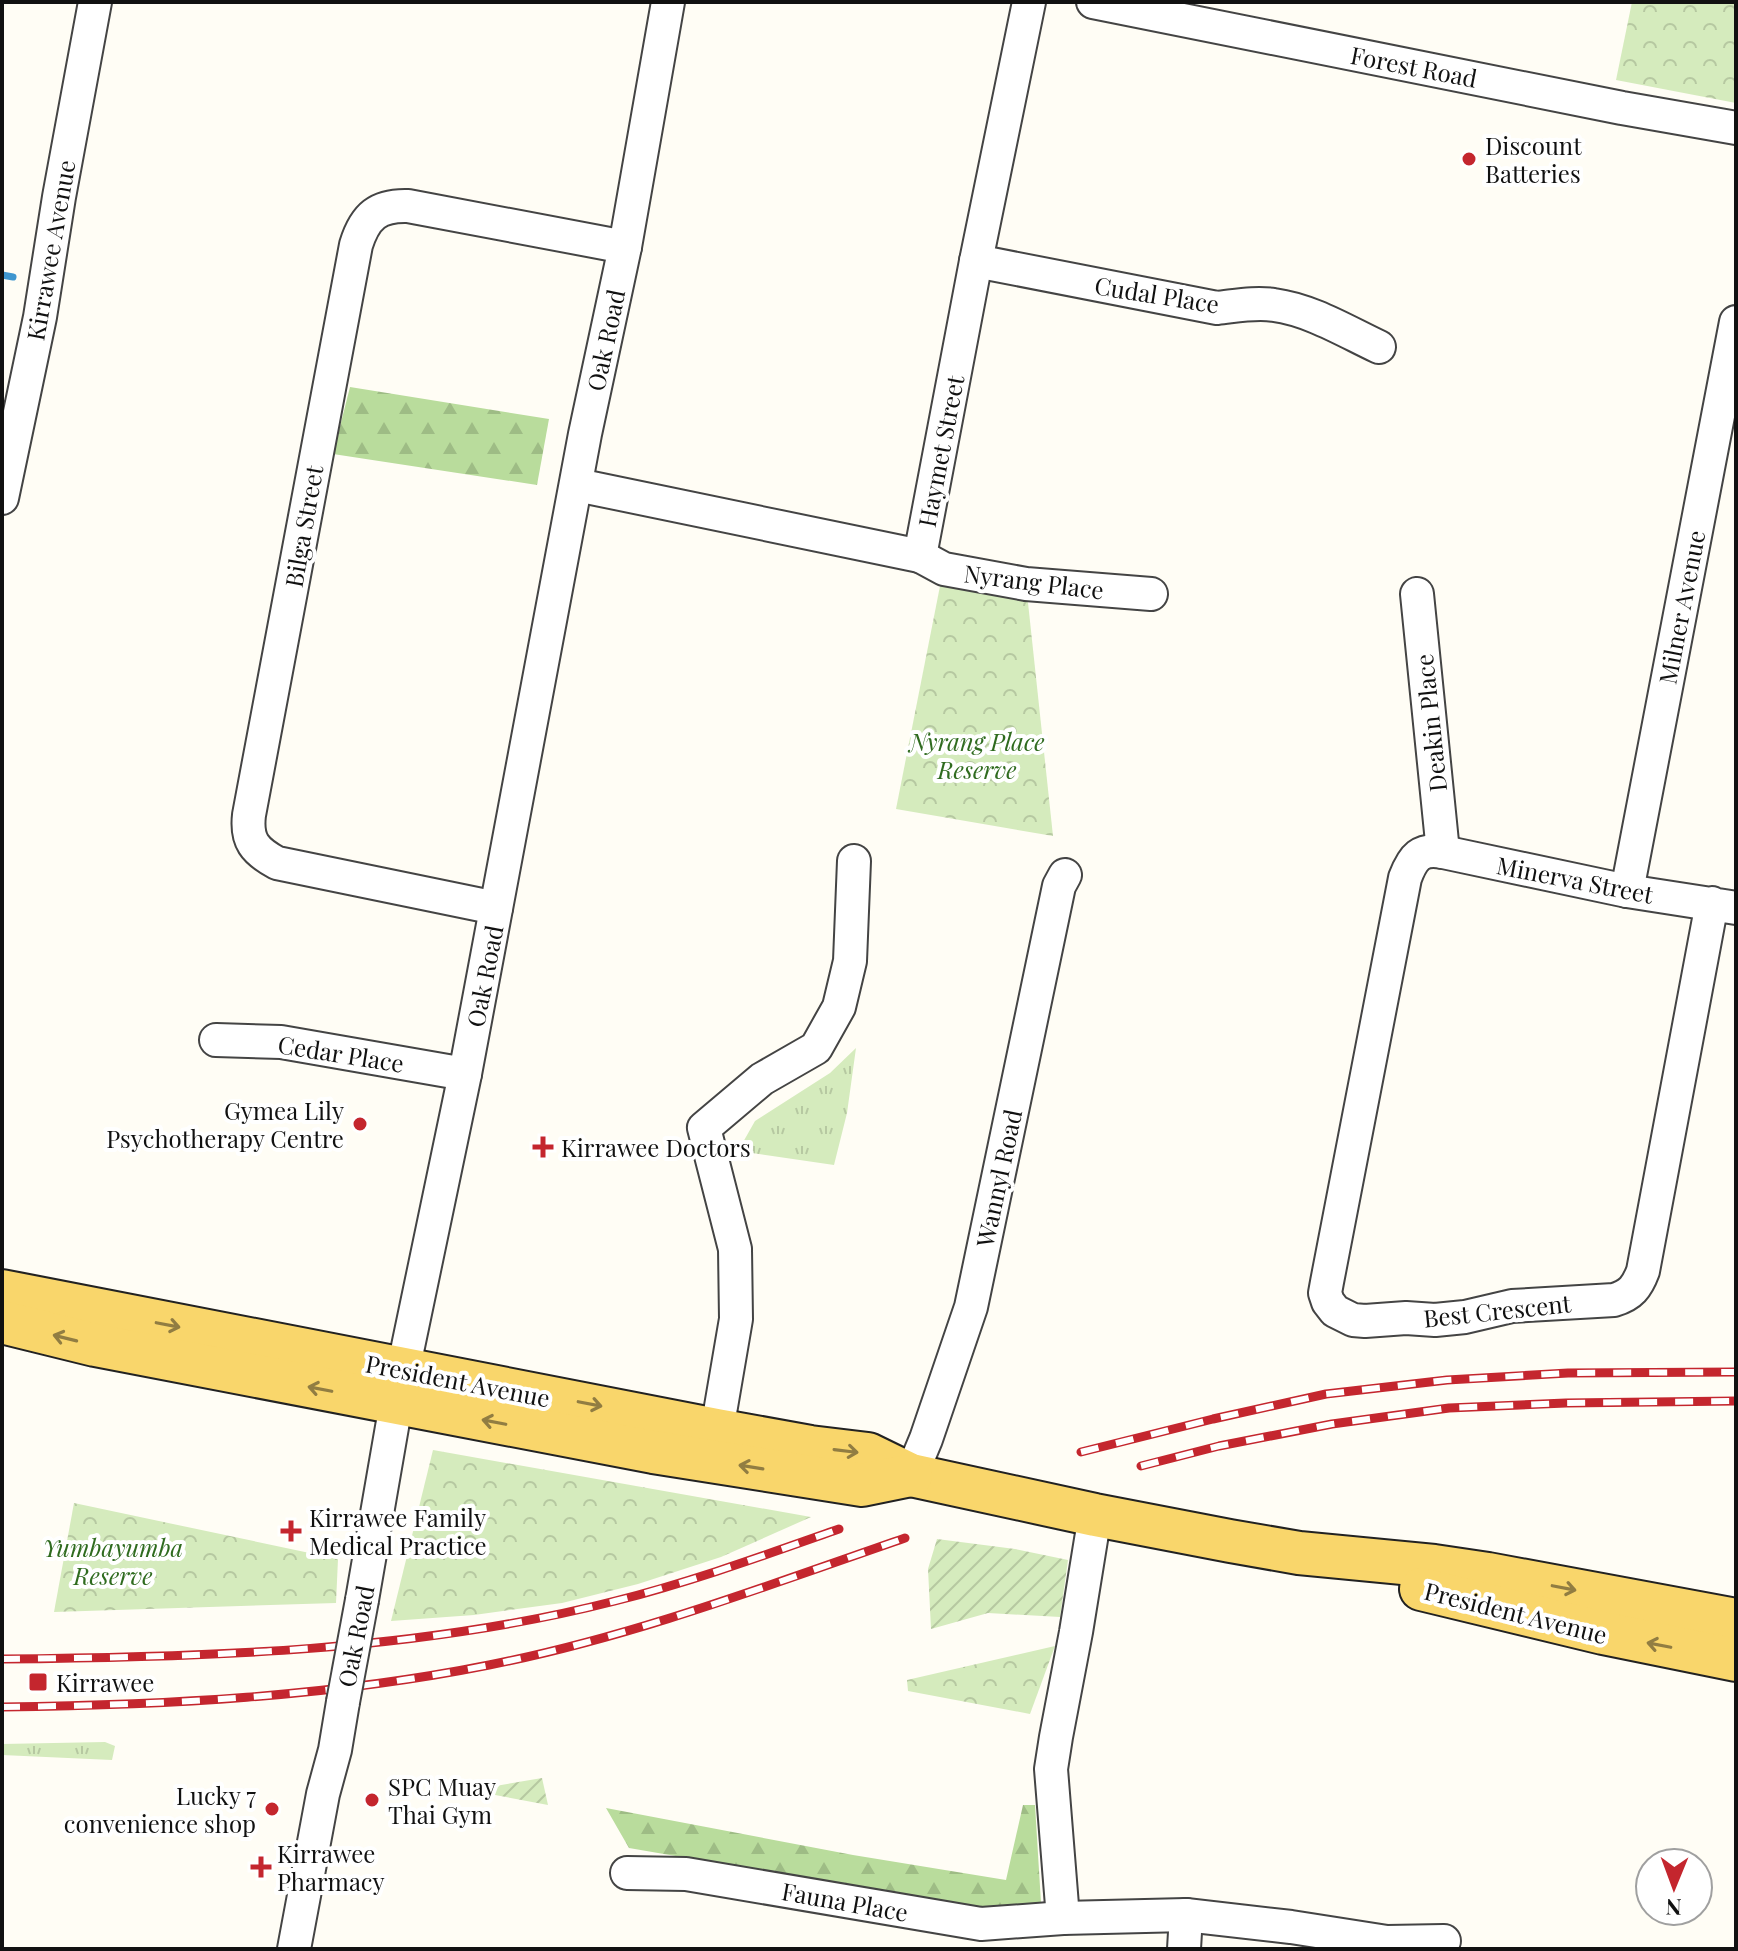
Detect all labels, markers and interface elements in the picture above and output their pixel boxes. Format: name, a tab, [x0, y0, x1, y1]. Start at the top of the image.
street label: Forest Road	[1348, 38, 1480, 94]
place label: Discount Batteries	[1485, 129, 1582, 189]
marker: Discount Batteries	[1460, 150, 1478, 168]
street label: Kirrawee Avenue	[18, 157, 82, 343]
street label: Cudal Place	[1092, 268, 1222, 320]
street label: Oak Road	[579, 286, 631, 394]
street label: Haymet Street	[910, 372, 970, 530]
street label: Bilga Street	[277, 462, 330, 589]
street label: Milner Avenue	[1650, 527, 1712, 687]
street label: Nyrang Place	[962, 557, 1106, 605]
street label: Deakin Place	[1407, 652, 1453, 794]
park label: Nyrang Place Reserve	[907, 725, 1045, 785]
street label: Minerva Street	[1494, 848, 1656, 910]
street label: Oak Road	[458, 922, 510, 1030]
street label: Cedar Place	[276, 1027, 406, 1079]
place label: Gymea Lily Psychotherapy Centre	[106, 1094, 344, 1154]
street label: Wannyl Road	[968, 1106, 1028, 1251]
marker: Gymea Lily Psychotherapy Centre	[351, 1115, 369, 1133]
place label: Kirrawee Doctors	[561, 1131, 751, 1163]
marker: Kirrawee Doctors	[532, 1136, 554, 1158]
street label: Best Crescent	[1422, 1286, 1573, 1334]
one-way arrow	[154, 1318, 180, 1333]
one-way arrow	[52, 1329, 78, 1344]
street label: President Avenue	[363, 1346, 553, 1414]
one-way arrow	[307, 1381, 333, 1396]
one-way arrow	[577, 1398, 602, 1413]
one-way arrow	[482, 1414, 507, 1429]
one-way arrow	[832, 1444, 858, 1459]
one-way arrow	[739, 1459, 764, 1474]
place label: Kirrawee Family Medical Practice	[309, 1501, 487, 1561]
marker: Kirrawee Family Medical Practice	[280, 1520, 302, 1542]
park label: Yumbayumba Reserve	[43, 1531, 183, 1591]
street label: President Avenue	[1421, 1574, 1611, 1650]
street label: Oak Road	[329, 1582, 381, 1690]
one-way arrow	[1551, 1582, 1576, 1597]
one-way arrow	[1647, 1637, 1673, 1652]
place label: Kirrawee	[56, 1666, 155, 1698]
marker: Kirrawee	[27, 1671, 49, 1693]
place label: SPC Muay Thai Gym	[388, 1770, 496, 1830]
place label: Lucky 7 convenience shop	[64, 1779, 256, 1839]
marker: SPC Muay Thai Gym	[363, 1791, 381, 1809]
marker: Lucky 7 convenience shop	[263, 1800, 281, 1818]
place label: Kirrawee Pharmacy	[277, 1837, 385, 1897]
north arrow	[1634, 1847, 1714, 1927]
marker: Kirrawee Pharmacy	[252, 1858, 270, 1876]
street label: Fauna Place	[779, 1874, 911, 1928]
text: N	[1665, 1893, 1682, 1923]

